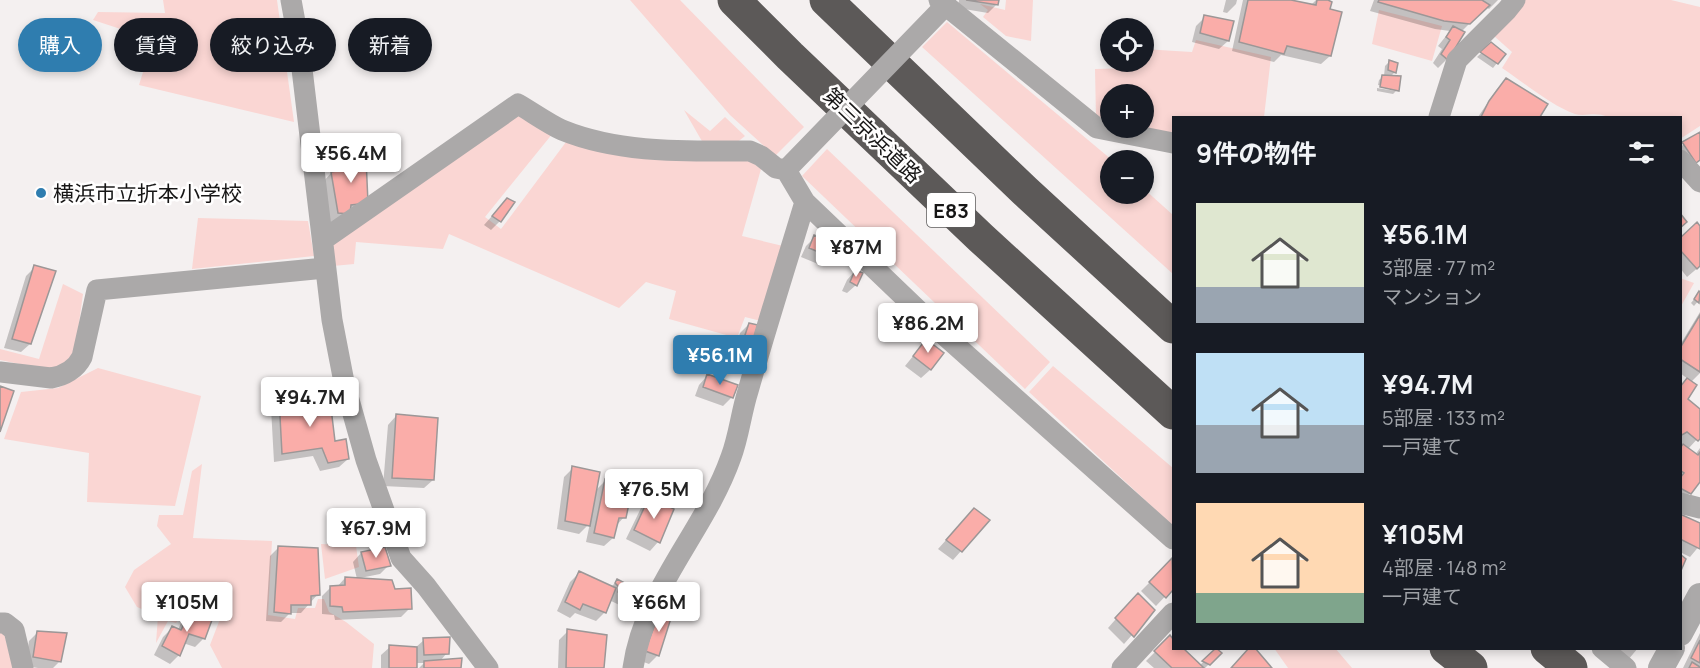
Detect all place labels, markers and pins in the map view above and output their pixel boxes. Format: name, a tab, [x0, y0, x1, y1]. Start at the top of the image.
pin: ¥56.4M	[302, 133, 400, 184]
place label: 横浜市立折本小学校	[53, 179, 242, 207]
marker: 横浜市立折本小学校	[34, 186, 48, 200]
pin: ¥87M	[820, 227, 892, 278]
pin: ¥86.2M	[879, 303, 977, 354]
pin: ¥56.1M	[671, 335, 769, 386]
pin: ¥94.7M	[261, 377, 359, 428]
pin: ¥76.5M	[605, 469, 703, 520]
pin: ¥67.9M	[327, 508, 425, 559]
pin: ¥105M	[145, 582, 229, 633]
pin: ¥66M	[623, 582, 695, 633]

